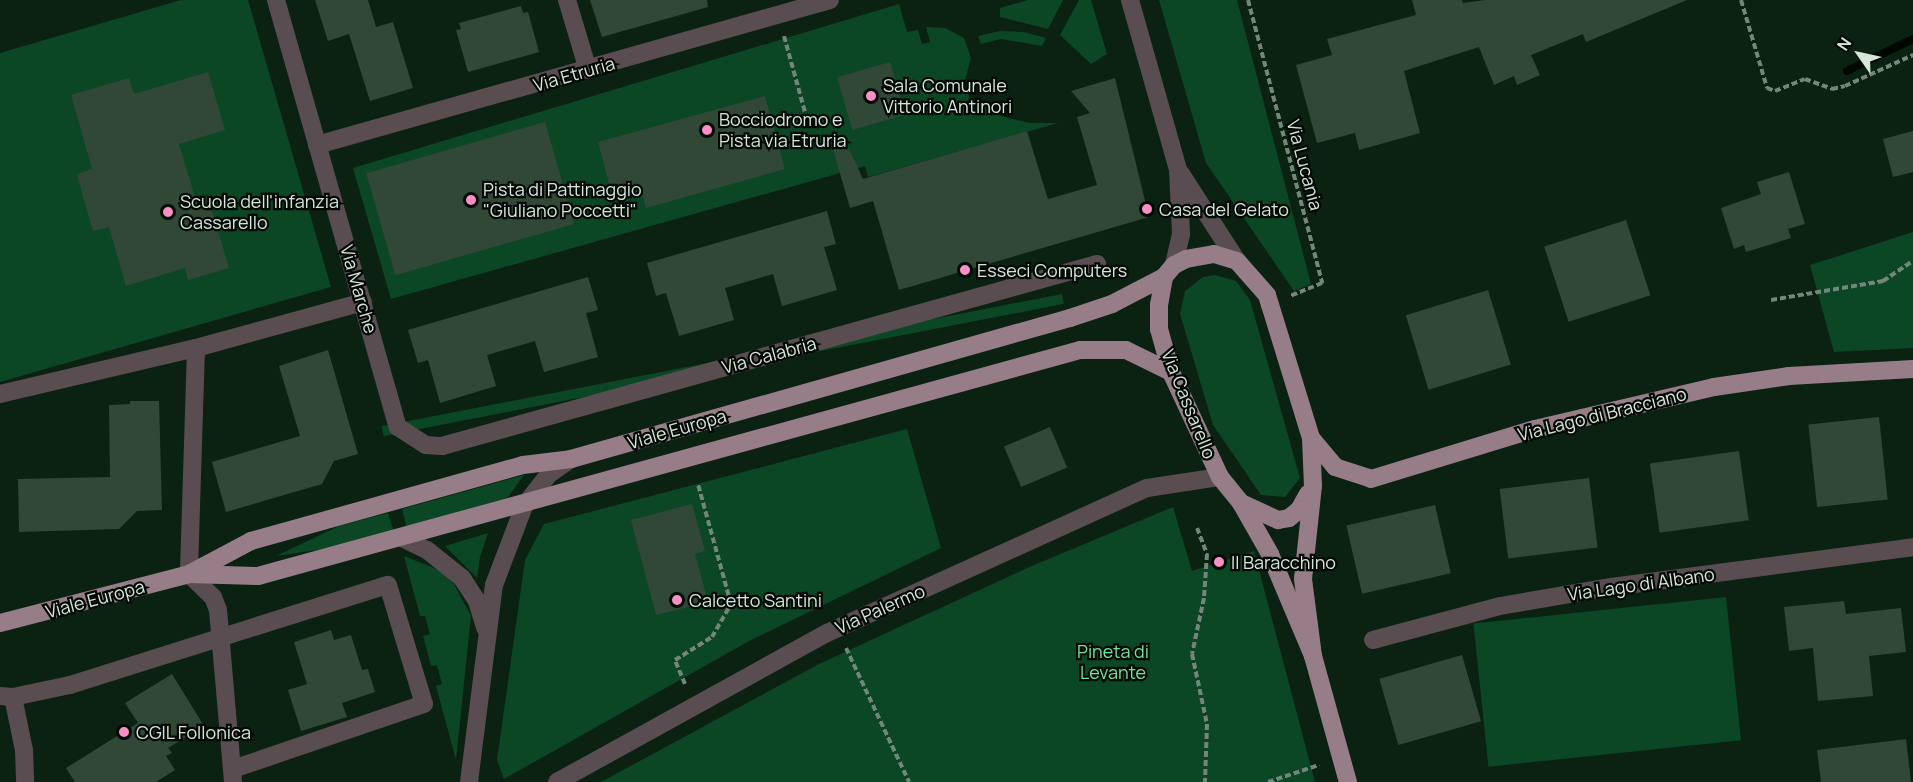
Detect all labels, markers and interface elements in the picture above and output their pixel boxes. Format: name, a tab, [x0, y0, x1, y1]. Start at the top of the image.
north arrow	[1829, 24, 1889, 84]
text: N	[1832, 33, 1856, 55]
street label: Via Etruria	[531, 52, 617, 96]
place label: Sala Comunale Vittorio Antinori	[883, 75, 1012, 118]
marker: Sala Comunale Vittorio Antinori	[864, 89, 878, 103]
place label: Bocciodromo e Pista via Etruria	[719, 109, 847, 152]
street label: Via Lucania	[1283, 117, 1327, 213]
marker: Bocciodromo e Pista via Etruria	[700, 123, 714, 137]
place label: Pista di Pattinaggio "Giuliano Poccetti"	[483, 179, 642, 222]
place label: Scuola dell'infanzia Cassarello	[180, 191, 339, 234]
marker: Pista di Pattinaggio "Giuliano Poccetti"	[464, 193, 478, 207]
place label: Casa del Gelato	[1159, 198, 1289, 220]
marker: Casa del Gelato	[1140, 202, 1154, 216]
marker: Scuola dell'infanzia Cassarello	[161, 205, 175, 219]
street label: Via Marche	[336, 242, 382, 336]
place label: Esseci Computers	[977, 259, 1127, 281]
marker: Esseci Computers	[958, 263, 972, 277]
street label: Via Calabria	[719, 332, 819, 378]
street label: Via Cassarello	[1157, 346, 1221, 462]
street label: Via Lago di Bracciano	[1516, 383, 1688, 445]
street label: Viale Europa	[625, 405, 729, 453]
place label: Il Baracchino	[1231, 551, 1336, 573]
marker: Il Baracchino	[1212, 555, 1226, 569]
street label: Via Lago di Albano	[1566, 563, 1716, 605]
street label: Viale Europa	[43, 575, 147, 623]
street label: Via Palermo	[832, 580, 928, 638]
place label: Calcetto Santini	[689, 589, 822, 611]
marker: Calcetto Santini	[670, 593, 684, 607]
park label: Pineta di Levante	[1077, 641, 1149, 684]
place label: CGIL Follonica	[136, 721, 252, 743]
marker: CGIL Follonica	[117, 725, 131, 739]

